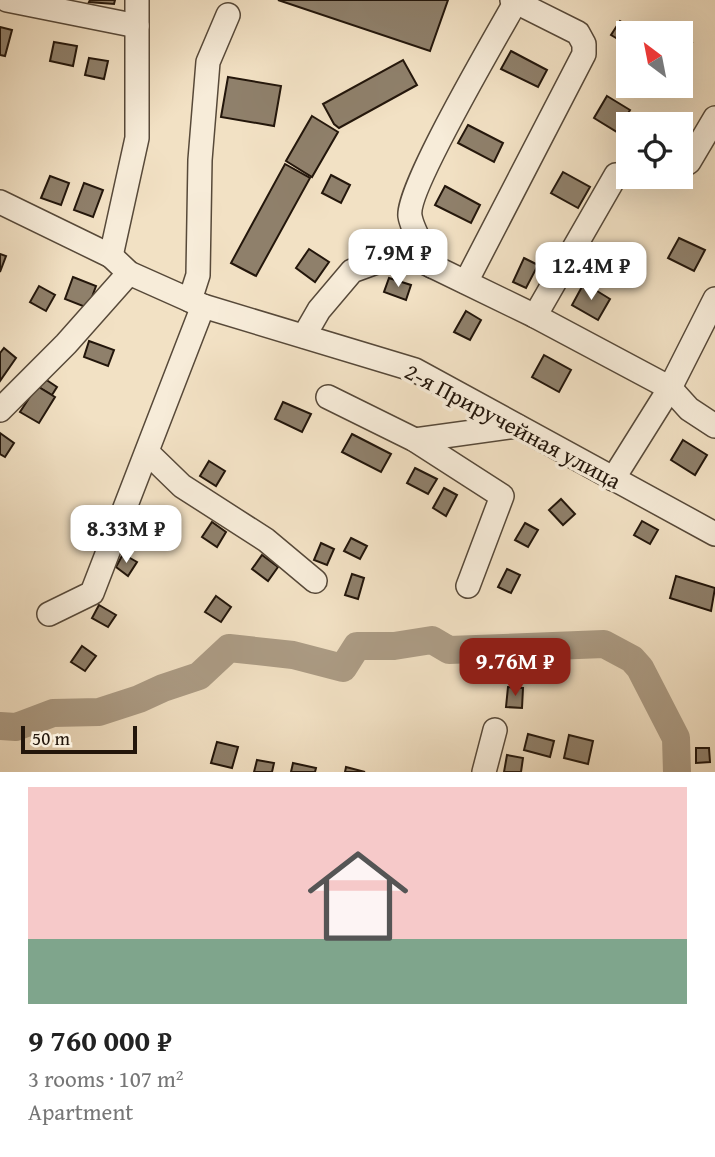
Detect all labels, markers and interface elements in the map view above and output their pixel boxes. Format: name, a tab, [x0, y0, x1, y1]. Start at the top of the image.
north arrow	[616, 21, 693, 98]
map controls	[616, 21, 693, 189]
button: locate	[616, 112, 693, 189]
pin: 7.9M ₽	[341, 230, 455, 289]
text: 7.9M ₽	[364, 235, 432, 268]
pin: 12.4M ₽	[526, 243, 656, 302]
text: 12.4M ₽	[551, 248, 631, 281]
street label: 2-я Приручейная улица	[399, 355, 627, 497]
pin: 8.33M ₽	[61, 505, 191, 565]
text: 8.33M ₽	[86, 511, 166, 544]
pin: 9.76M ₽	[450, 638, 580, 698]
text: 9.76M ₽	[475, 644, 555, 677]
scale bar	[21, 723, 136, 755]
text: 50 m	[32, 724, 70, 752]
icon: home	[295, 833, 421, 959]
text: 9 760 000 ₽	[28, 1018, 172, 1062]
text: 3 rooms · 107 m²	[28, 1062, 183, 1095]
text: Apartment	[28, 1095, 133, 1128]

